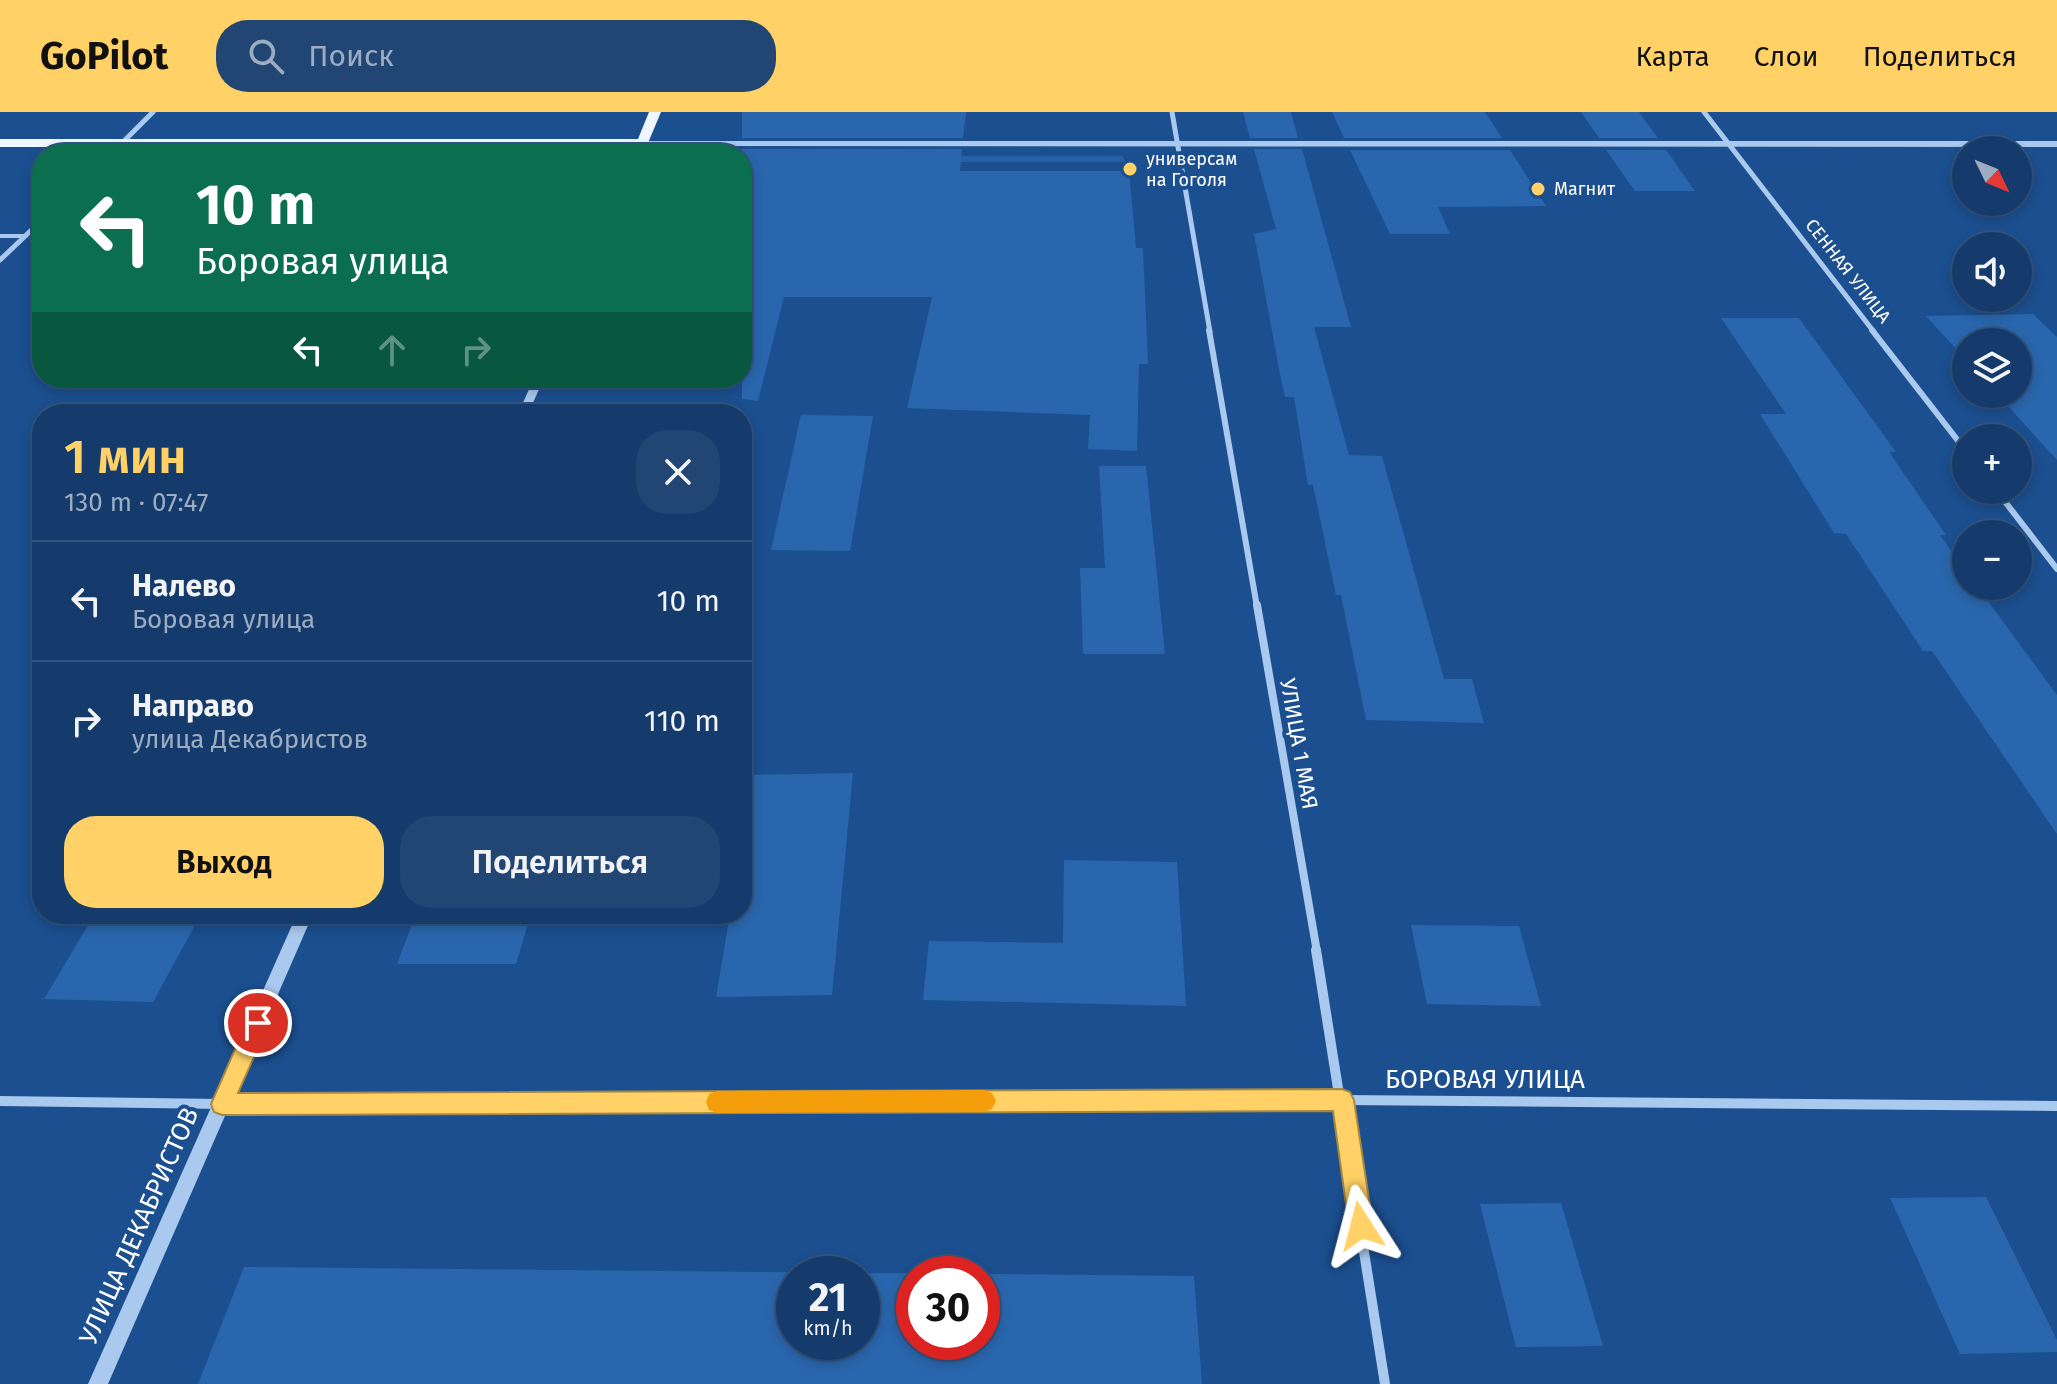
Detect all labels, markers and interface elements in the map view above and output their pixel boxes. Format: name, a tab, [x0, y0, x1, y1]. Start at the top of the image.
search box	[216, 20, 776, 92]
text: GoPilot	[40, 33, 168, 79]
icon: search	[244, 34, 288, 78]
text: Поиск	[308, 38, 394, 74]
text: Карта	[1635, 40, 1710, 73]
text: Слои	[1754, 40, 1819, 73]
text: Поделиться	[1863, 40, 2017, 73]
north arrow	[1952, 136, 2032, 216]
map controls	[1952, 136, 2032, 600]
place label: универсам на Гоголя	[1146, 148, 1237, 191]
marker: универсам на Гоголя	[1121, 160, 1139, 178]
text: 10 m	[196, 172, 315, 239]
icon: left	[64, 176, 168, 280]
place label: Магнит	[1554, 178, 1616, 200]
marker: Магнит	[1529, 180, 1547, 198]
street label: СЕННАЯ УЛИЦА	[1801, 215, 1896, 328]
button: sound	[1952, 232, 2032, 312]
text: Боровая улица	[196, 240, 449, 284]
icon: left	[286, 328, 330, 372]
icon: ahead	[370, 328, 414, 372]
icon: right	[454, 328, 498, 372]
button: layers	[1952, 328, 2032, 408]
button: +	[1952, 424, 2032, 504]
text: 1 мин	[64, 428, 187, 486]
button: close	[636, 430, 720, 514]
text: 130 m · 07:47	[64, 487, 208, 518]
button: −	[1952, 520, 2032, 600]
text: Налево	[132, 568, 236, 604]
icon: left	[64, 579, 108, 623]
text: 10 m	[657, 583, 720, 619]
text: Боровая улица	[132, 604, 315, 635]
street label: УЛИЦА 1 МАЯ	[1274, 676, 1324, 812]
text: Направо	[132, 688, 254, 724]
icon: right	[64, 699, 108, 743]
text: 110 m	[644, 703, 720, 739]
text: улица Декабристов	[132, 724, 368, 755]
button: Выход	[64, 816, 384, 908]
button: Поделиться	[400, 816, 720, 908]
pin	[224, 989, 292, 1057]
icon: arrive	[236, 1001, 280, 1045]
street label: БОРОВАЯ УЛИЦА	[1385, 1064, 1585, 1095]
street label: УЛИЦА ДЕКАБРИСТОВ	[73, 1103, 205, 1349]
position arrow	[1319, 1184, 1403, 1268]
speed limit sign: 30	[896, 1256, 1000, 1360]
text: 21	[809, 1274, 847, 1322]
text: km/h	[803, 1316, 853, 1340]

